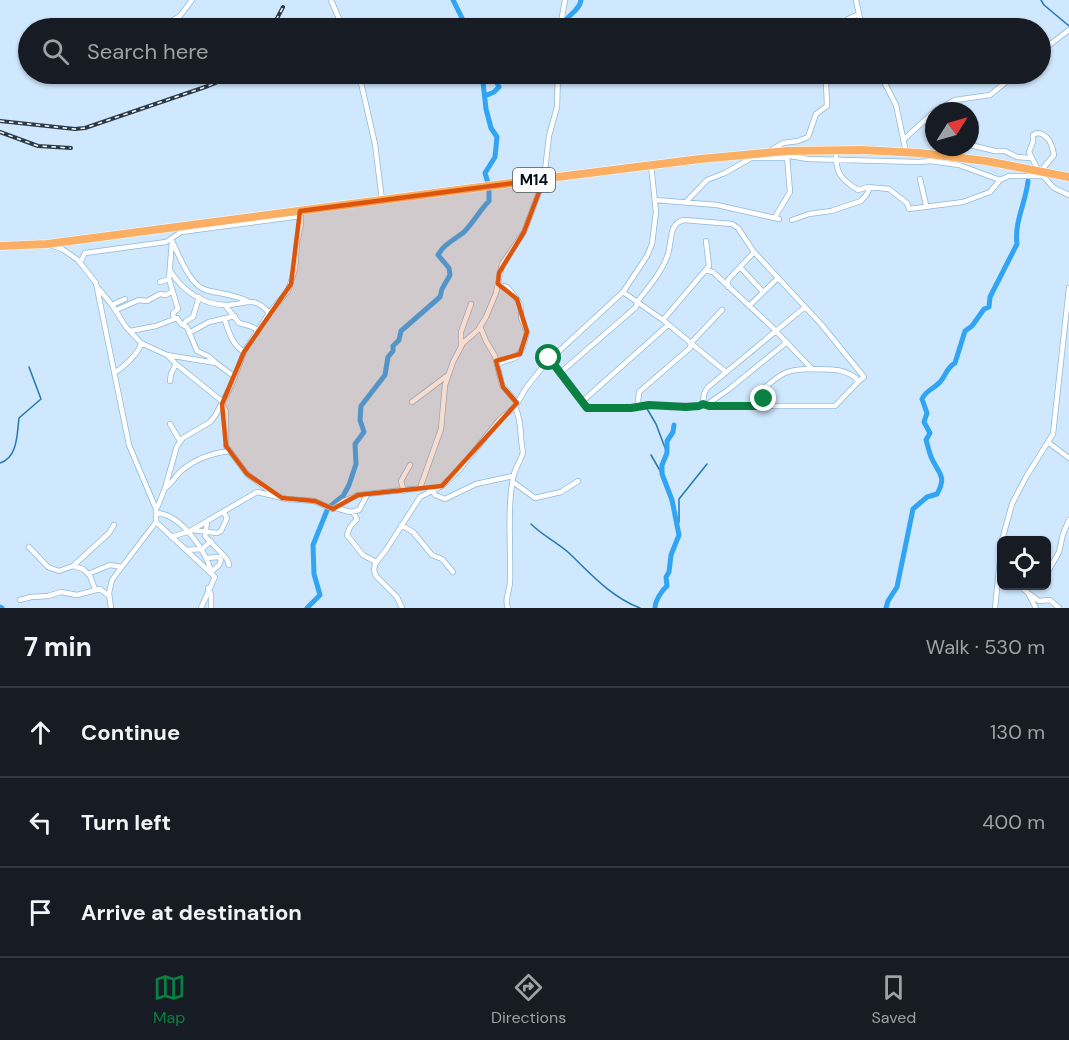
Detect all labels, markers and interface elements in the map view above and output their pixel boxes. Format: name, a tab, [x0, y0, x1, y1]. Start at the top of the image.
search box	[18, 18, 1051, 84]
icon: search	[39, 35, 72, 68]
text: Search here	[87, 37, 208, 66]
north arrow	[925, 102, 979, 156]
road number: M14	[513, 168, 555, 192]
route start	[535, 344, 561, 370]
route end	[750, 385, 776, 411]
map controls	[997, 536, 1051, 590]
button: locate	[997, 536, 1051, 590]
text: 7 min	[24, 630, 92, 664]
text: Walk · 530 m	[926, 634, 1045, 660]
icon: ahead	[24, 716, 57, 749]
text: Continue	[81, 718, 180, 747]
text: 130 m	[990, 719, 1045, 745]
icon: left	[24, 806, 57, 839]
text: Turn left	[81, 808, 171, 837]
text: 400 m	[982, 809, 1045, 835]
icon: arrive	[24, 896, 57, 929]
text: Arrive at destination	[81, 898, 302, 927]
tab: Map	[153, 971, 186, 1028]
tab: Directions	[491, 971, 566, 1028]
tab: Saved	[872, 971, 916, 1028]

